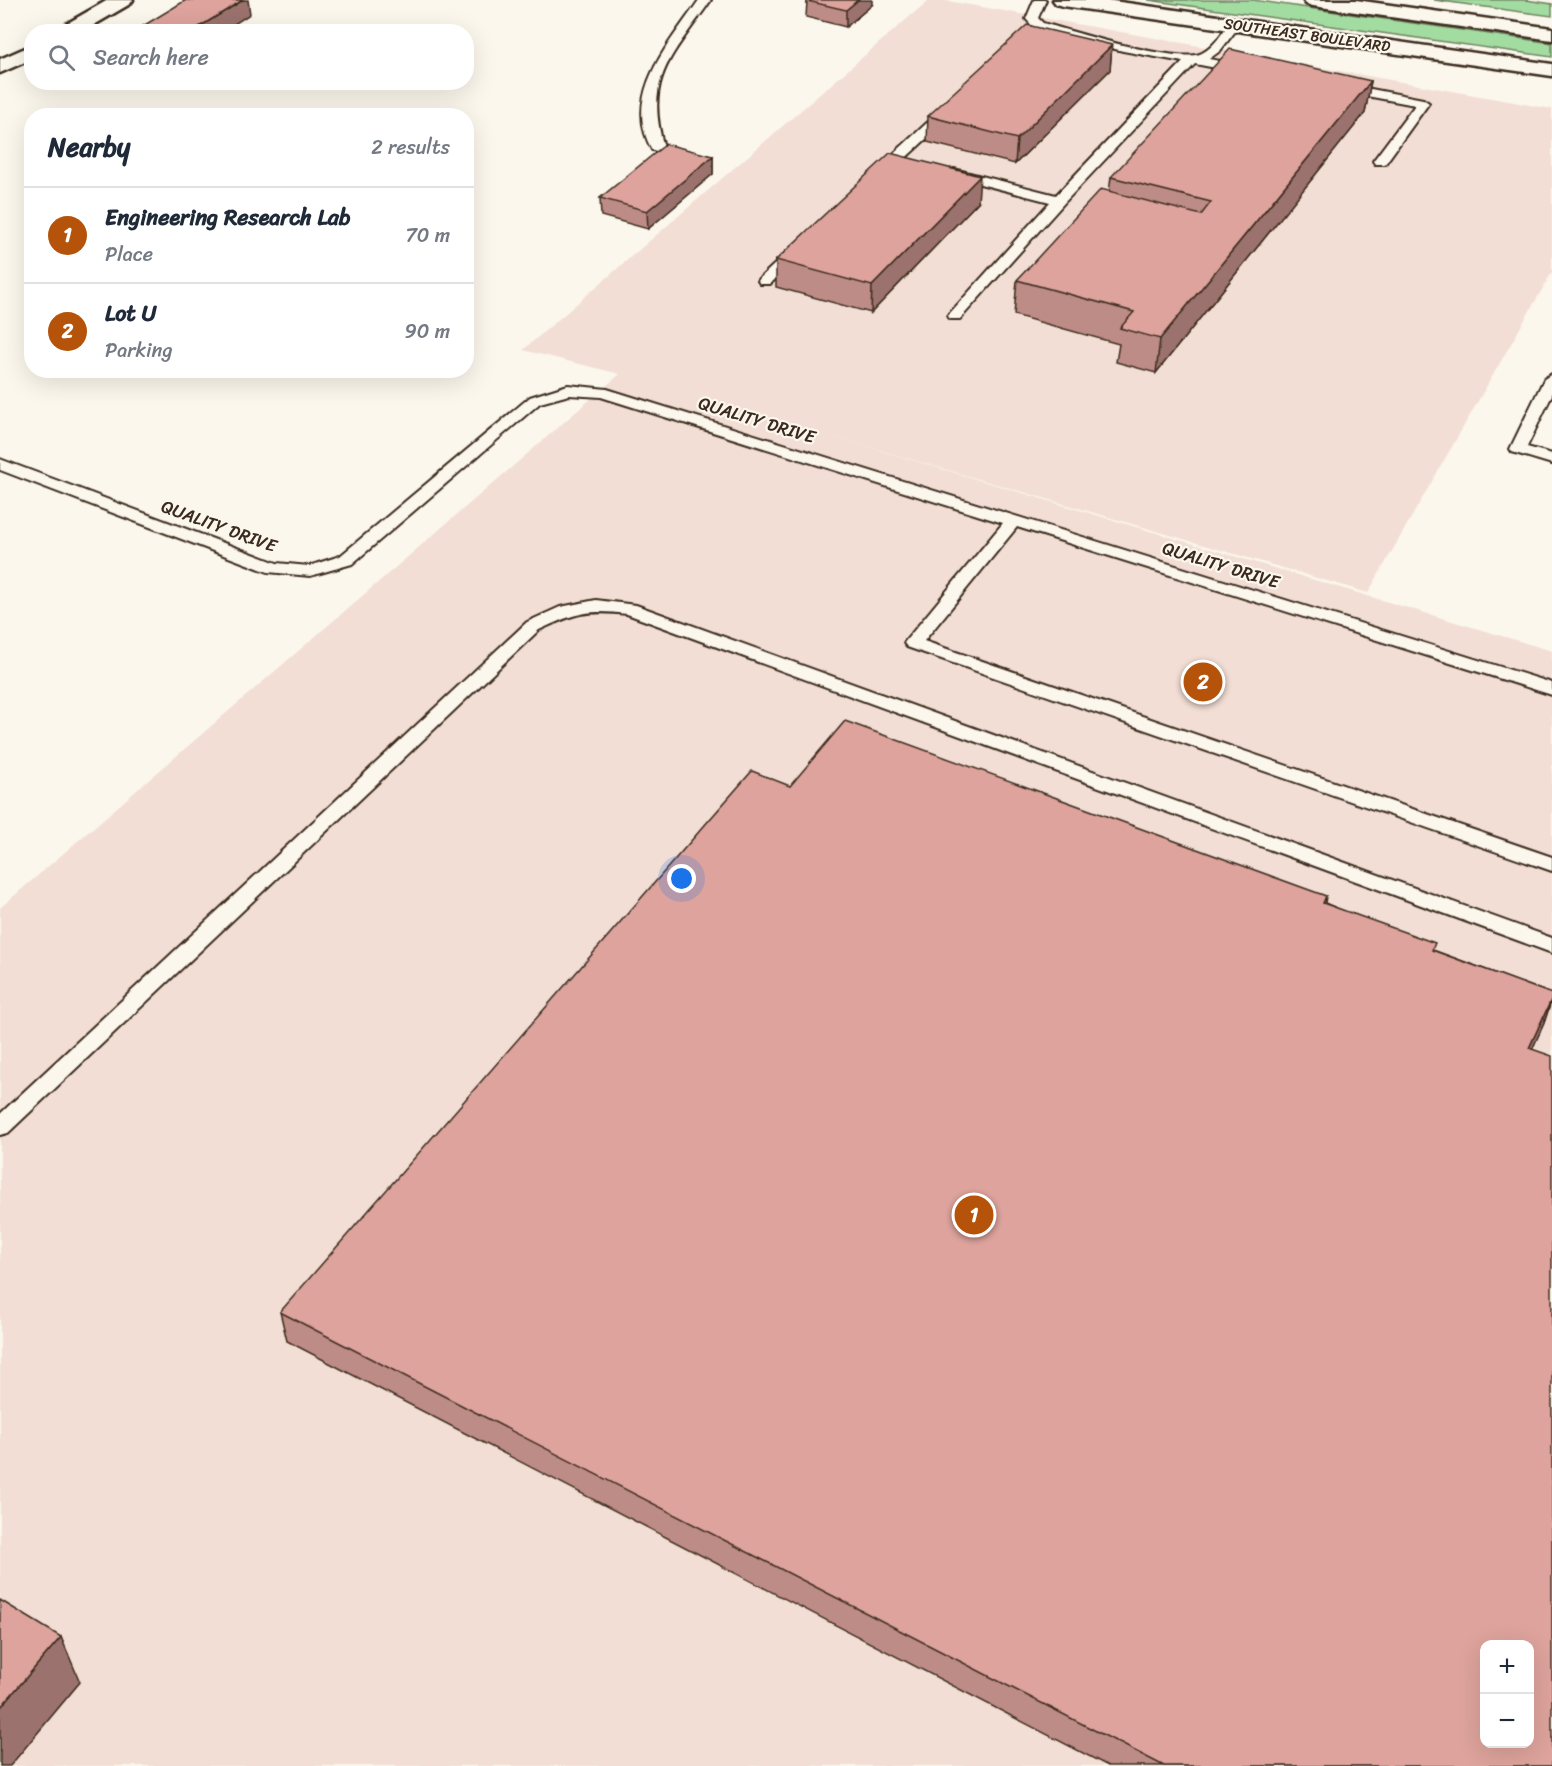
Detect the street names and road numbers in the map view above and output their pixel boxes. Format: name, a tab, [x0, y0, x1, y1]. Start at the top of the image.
street label: SOUTHEAST BOULEVARD	[1222, 10, 1392, 60]
street label: QUALITY DRIVE	[694, 387, 821, 453]
street label: QUALITY DRIVE	[157, 490, 282, 562]
street label: QUALITY DRIVE	[1158, 532, 1285, 598]

